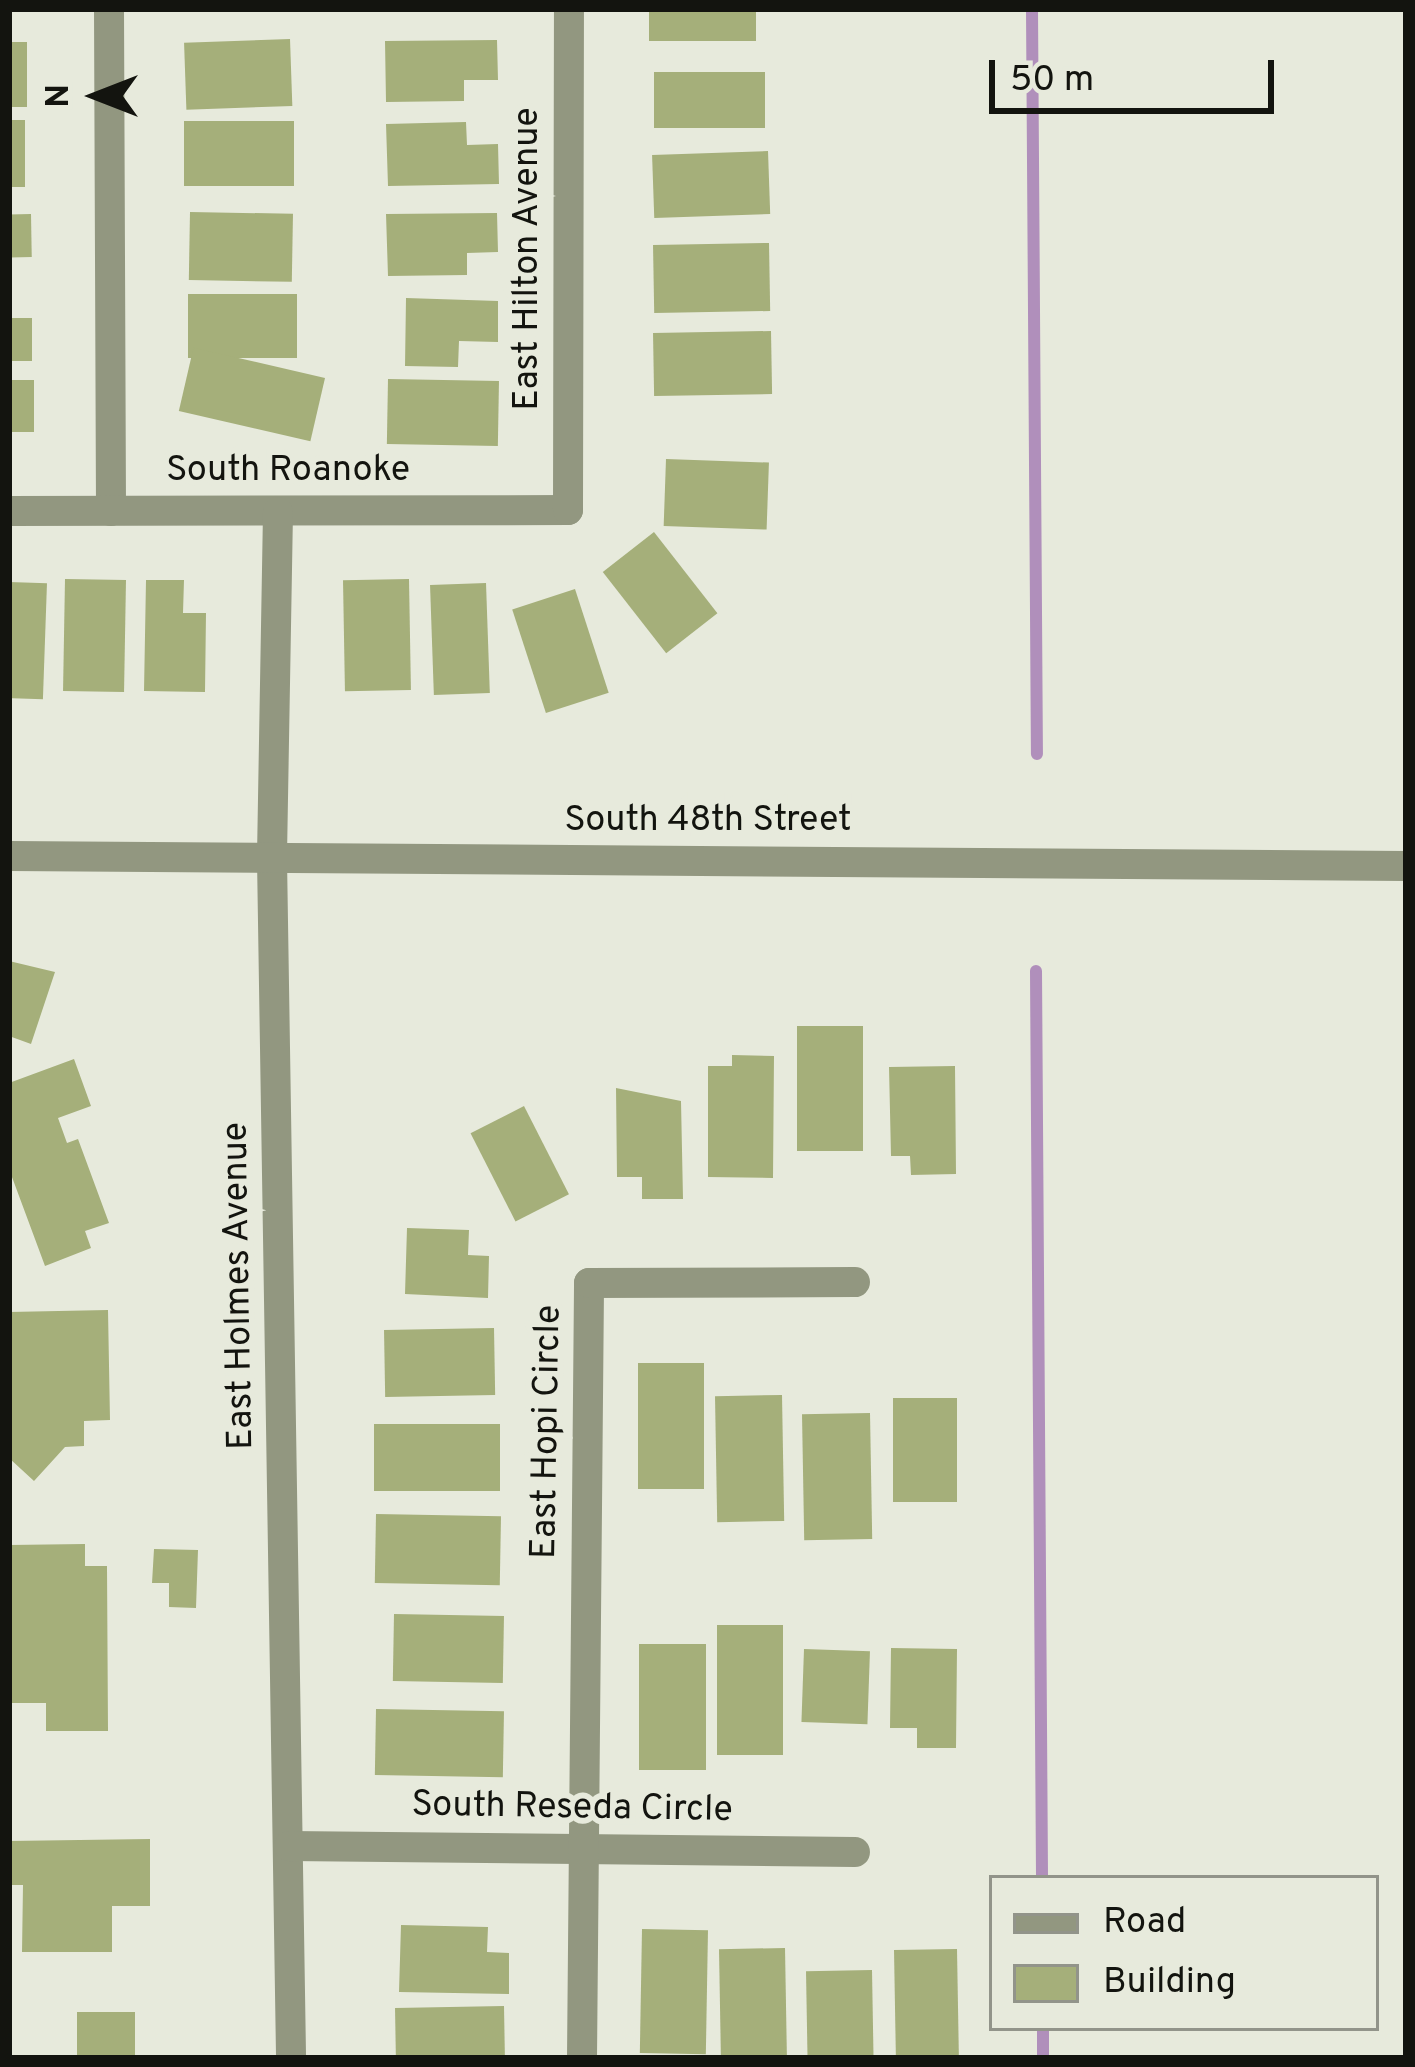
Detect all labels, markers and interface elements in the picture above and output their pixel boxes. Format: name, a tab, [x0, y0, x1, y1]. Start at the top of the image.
north arrow	[36, 36, 156, 156]
scale bar	[995, 36, 1280, 110]
text: 50 m	[1010, 58, 1094, 104]
text: N	[39, 84, 81, 108]
street label: East Hilton Avenue	[507, 107, 551, 411]
street label: South Roanoke	[166, 450, 410, 494]
street label: South 48th Street	[564, 800, 852, 844]
street label: East Holmes Avenue	[216, 1121, 264, 1451]
street label: East Hopi Circle	[524, 1304, 572, 1560]
street label: South Reseda Circle	[411, 1785, 733, 1833]
legend	[989, 1875, 1379, 2031]
text: Road	[1103, 1900, 1186, 1946]
text: Building	[1103, 1960, 1236, 2006]

